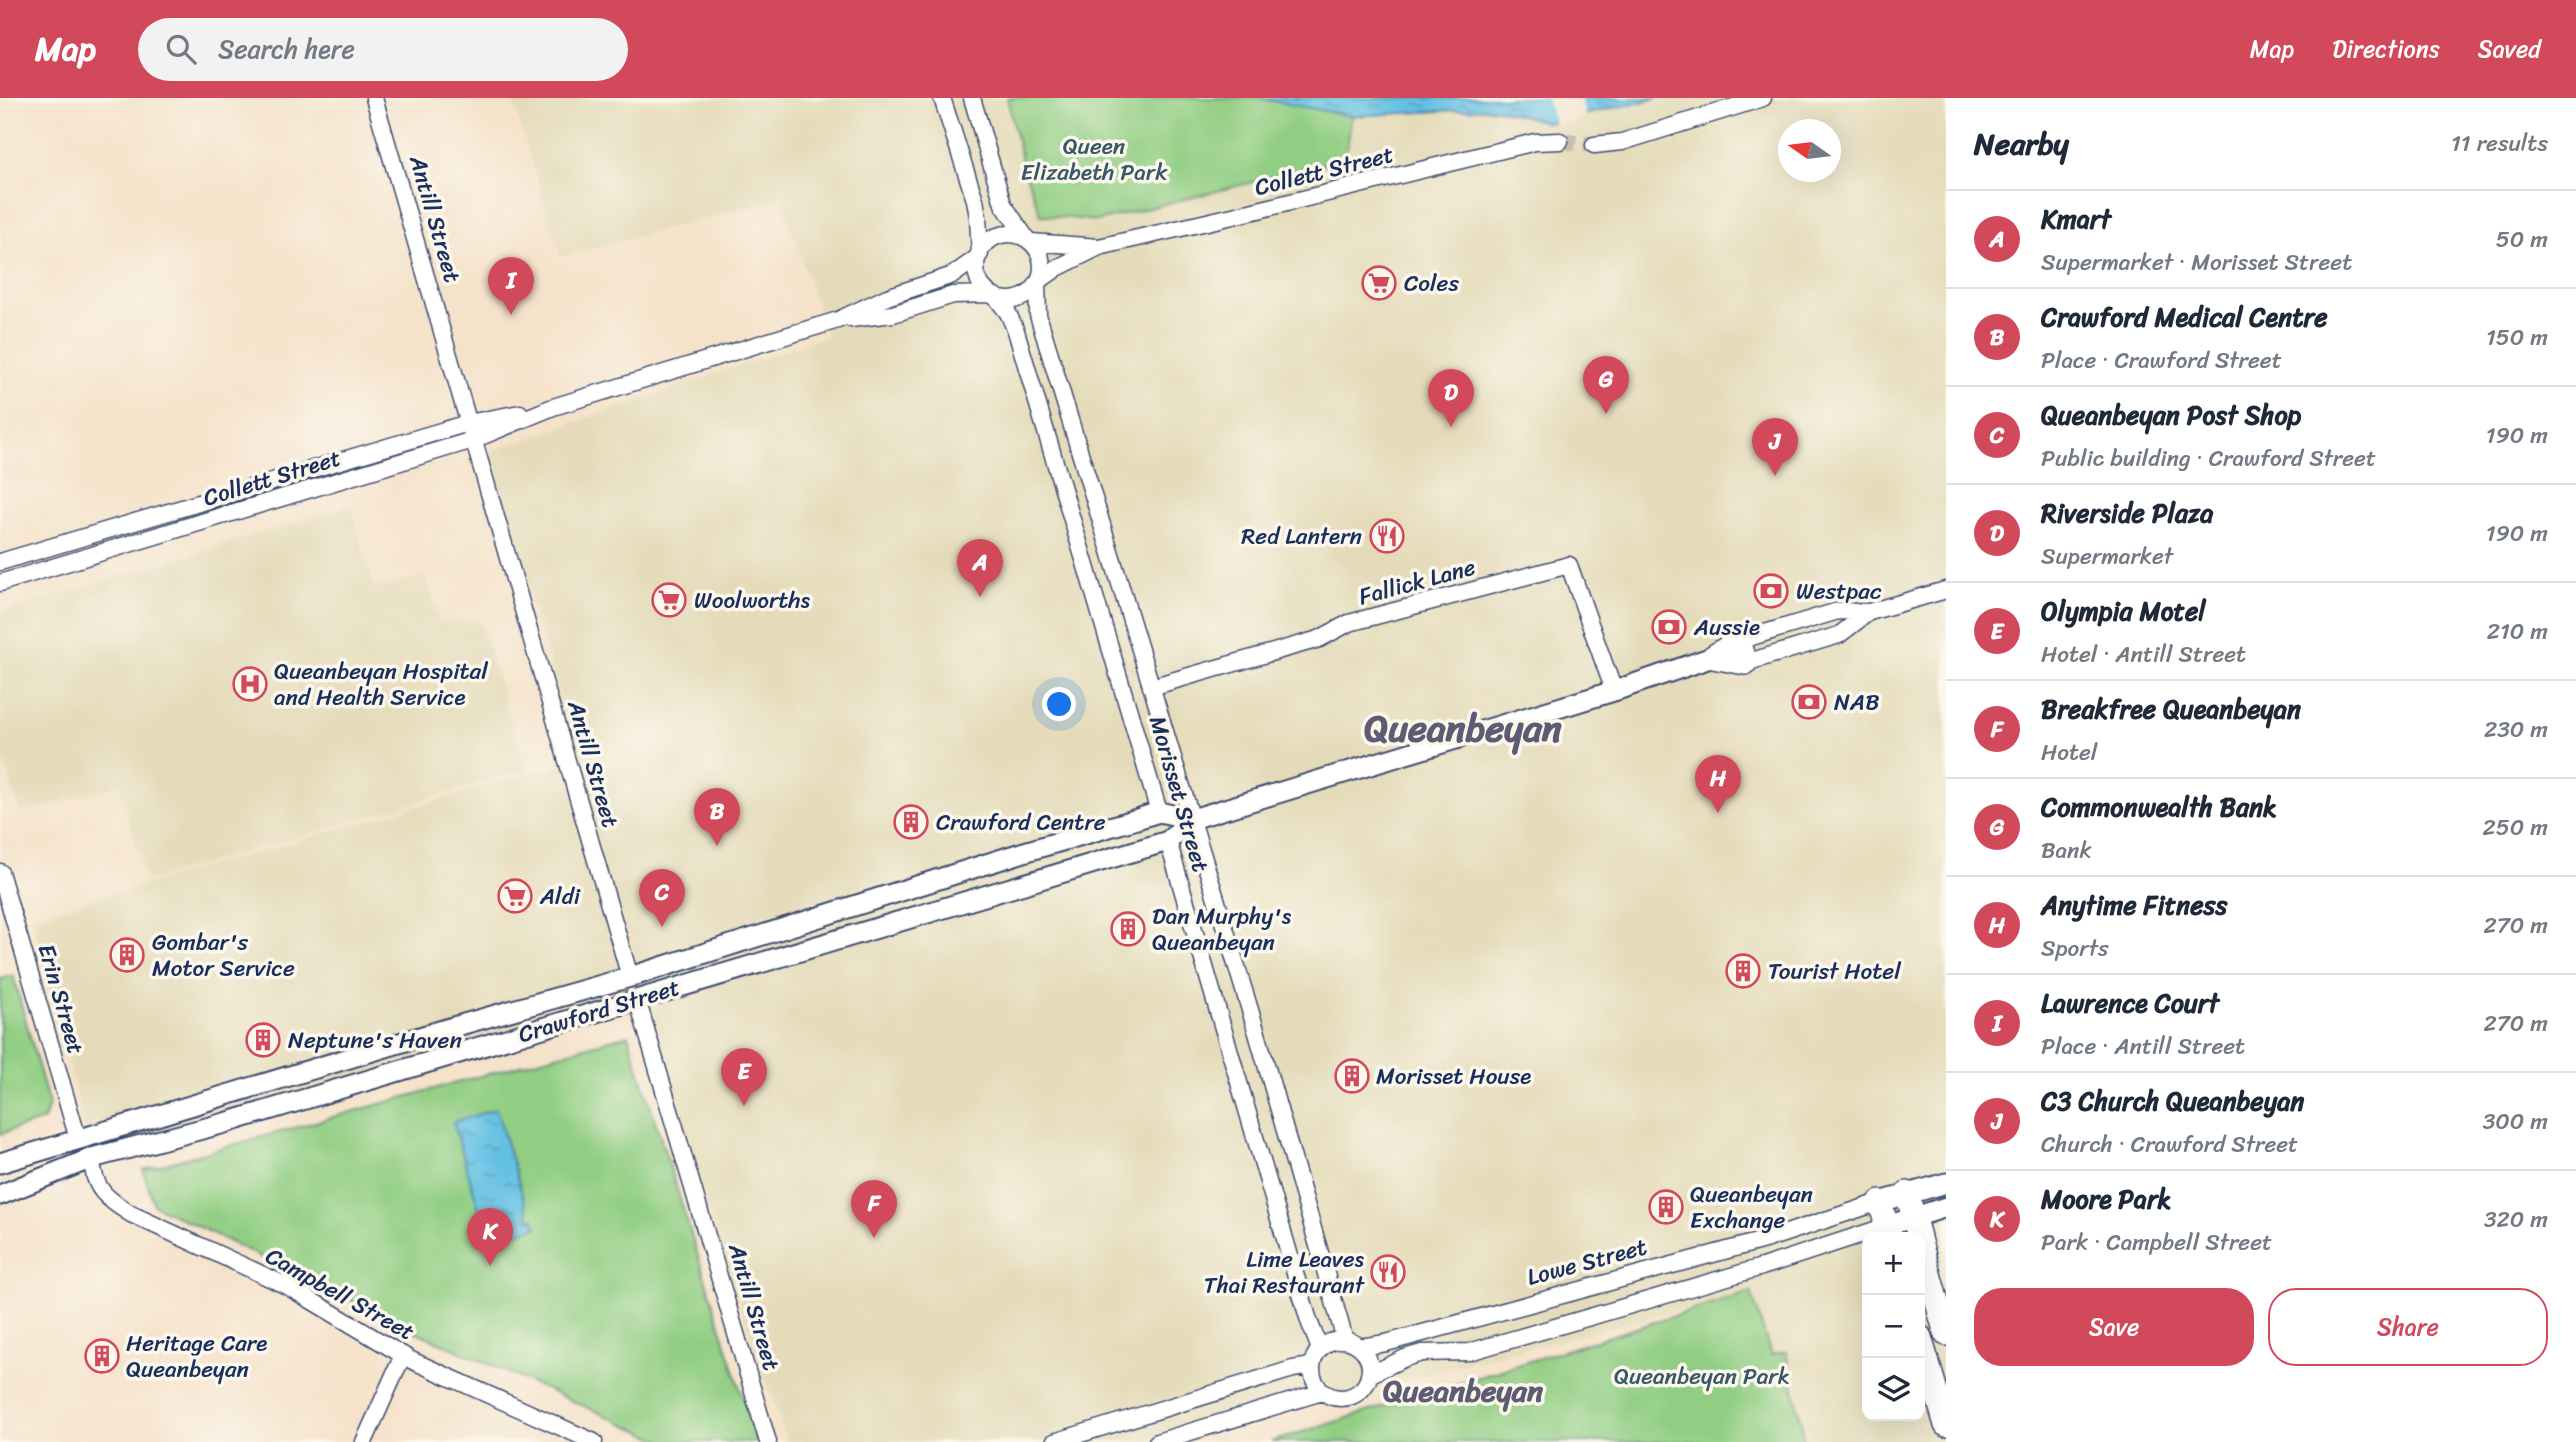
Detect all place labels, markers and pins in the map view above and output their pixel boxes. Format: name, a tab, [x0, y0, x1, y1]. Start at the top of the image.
pin: I	[488, 257, 534, 315]
place label: Coles	[1404, 263, 1459, 304]
supermarket icon: Coles	[1360, 264, 1398, 302]
pin: G	[1583, 356, 1629, 414]
pin: D	[1428, 369, 1474, 427]
pin: J	[1752, 418, 1798, 476]
place label: Red Lantern	[1241, 516, 1362, 557]
restaurant icon: Red Lantern	[1368, 517, 1406, 555]
pin: A	[957, 539, 1003, 597]
place label: Westpac	[1796, 571, 1882, 612]
bank icon: Westpac	[1752, 572, 1790, 610]
place label: Woolworths	[694, 580, 810, 621]
supermarket icon: Woolworths	[650, 581, 688, 619]
place label: Aussie	[1693, 607, 1760, 648]
bank icon: Aussie	[1650, 608, 1688, 646]
place label: Queanbeyan Hospital and Health Service	[274, 651, 488, 718]
hospital icon: Queanbeyan Hospital and Health Service	[231, 665, 269, 703]
place label: NAB	[1834, 682, 1880, 723]
bank icon: NAB	[1790, 683, 1828, 721]
pin: H	[1695, 755, 1741, 813]
pin: B	[694, 788, 740, 846]
place label: Crawford Centre	[936, 802, 1106, 843]
building icon: Crawford Centre	[892, 803, 930, 841]
pin: C	[639, 869, 685, 927]
place label: Aldi	[539, 876, 581, 917]
supermarket icon: Aldi	[496, 877, 534, 915]
place label: Dan Murphy's Queanbeyan	[1152, 896, 1292, 963]
building icon: Dan Murphy's Queanbeyan	[1109, 910, 1147, 948]
place label: Gombar's Motor Service	[152, 922, 295, 989]
building icon: Gombar's Motor Service	[108, 936, 146, 974]
place label: Tourist Hotel	[1768, 951, 1901, 992]
building icon: Tourist Hotel	[1724, 952, 1762, 990]
place label: Neptune's Haven	[288, 1020, 462, 1061]
building icon: Neptune's Haven	[244, 1021, 282, 1059]
pin: E	[721, 1048, 767, 1106]
place label: Morisset House	[1376, 1056, 1531, 1097]
building icon: Morisset House	[1333, 1057, 1371, 1095]
place label: Queanbeyan Exchange	[1690, 1174, 1813, 1241]
pin: F	[851, 1180, 897, 1238]
building icon: Queanbeyan Exchange	[1647, 1188, 1685, 1226]
pin: K	[467, 1208, 513, 1266]
place label: Lime Leaves Thai Restaurant	[1204, 1239, 1366, 1306]
restaurant icon: Lime Leaves Thai Restaurant	[1369, 1253, 1407, 1291]
place label: Heritage Care Queanbeyan	[126, 1323, 267, 1390]
building icon: Heritage Care Queanbeyan	[83, 1337, 121, 1375]

